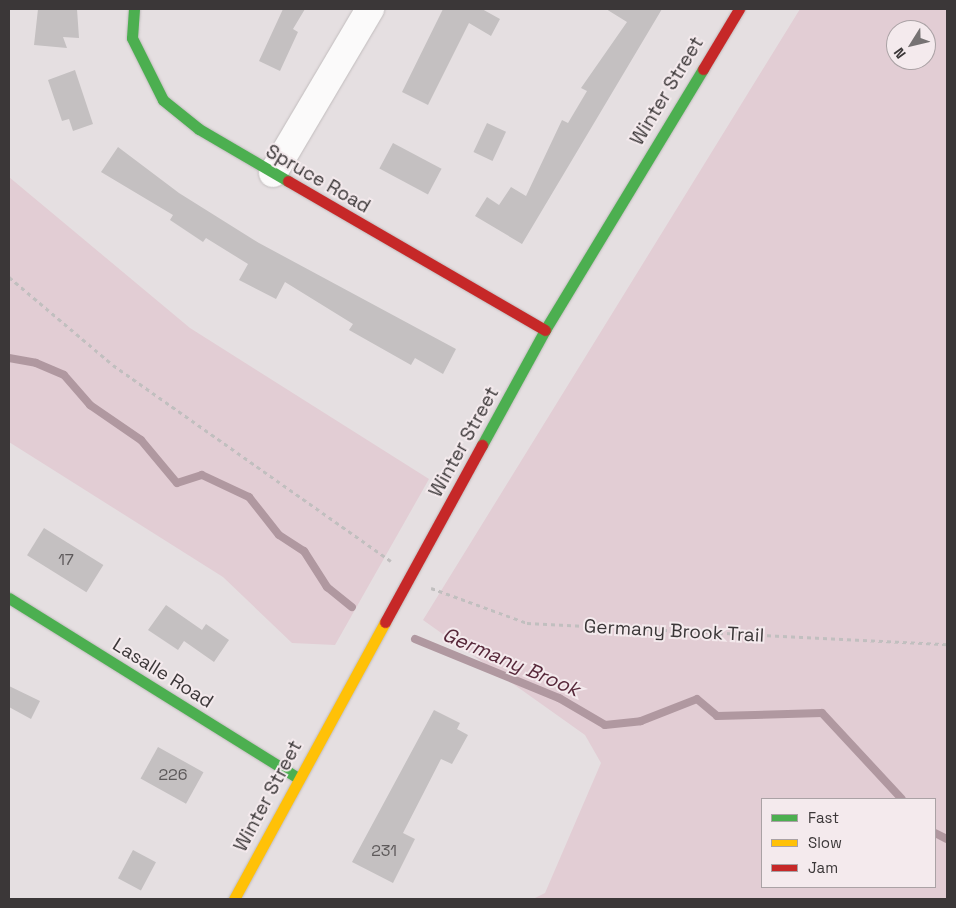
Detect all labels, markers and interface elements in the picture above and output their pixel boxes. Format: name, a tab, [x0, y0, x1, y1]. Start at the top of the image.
north arrow	[886, 20, 936, 70]
street label: Winter Street	[626, 33, 708, 149]
text: N	[890, 44, 910, 62]
street label: Spruce Road	[262, 140, 374, 218]
street label: Winter Street	[424, 383, 504, 501]
house number: 17	[58, 550, 74, 570]
street label: Germany Brook Trail	[583, 615, 765, 647]
water label: Germany Brook	[439, 622, 583, 702]
street label: Lasalle Road	[109, 633, 217, 713]
street label: Winter Street	[229, 737, 307, 855]
house number: 226	[158, 765, 188, 785]
legend	[761, 798, 936, 888]
text: Fast	[808, 808, 839, 827]
text: Slow	[808, 833, 842, 852]
house number: 231	[371, 841, 397, 861]
text: Jam	[808, 858, 838, 877]

